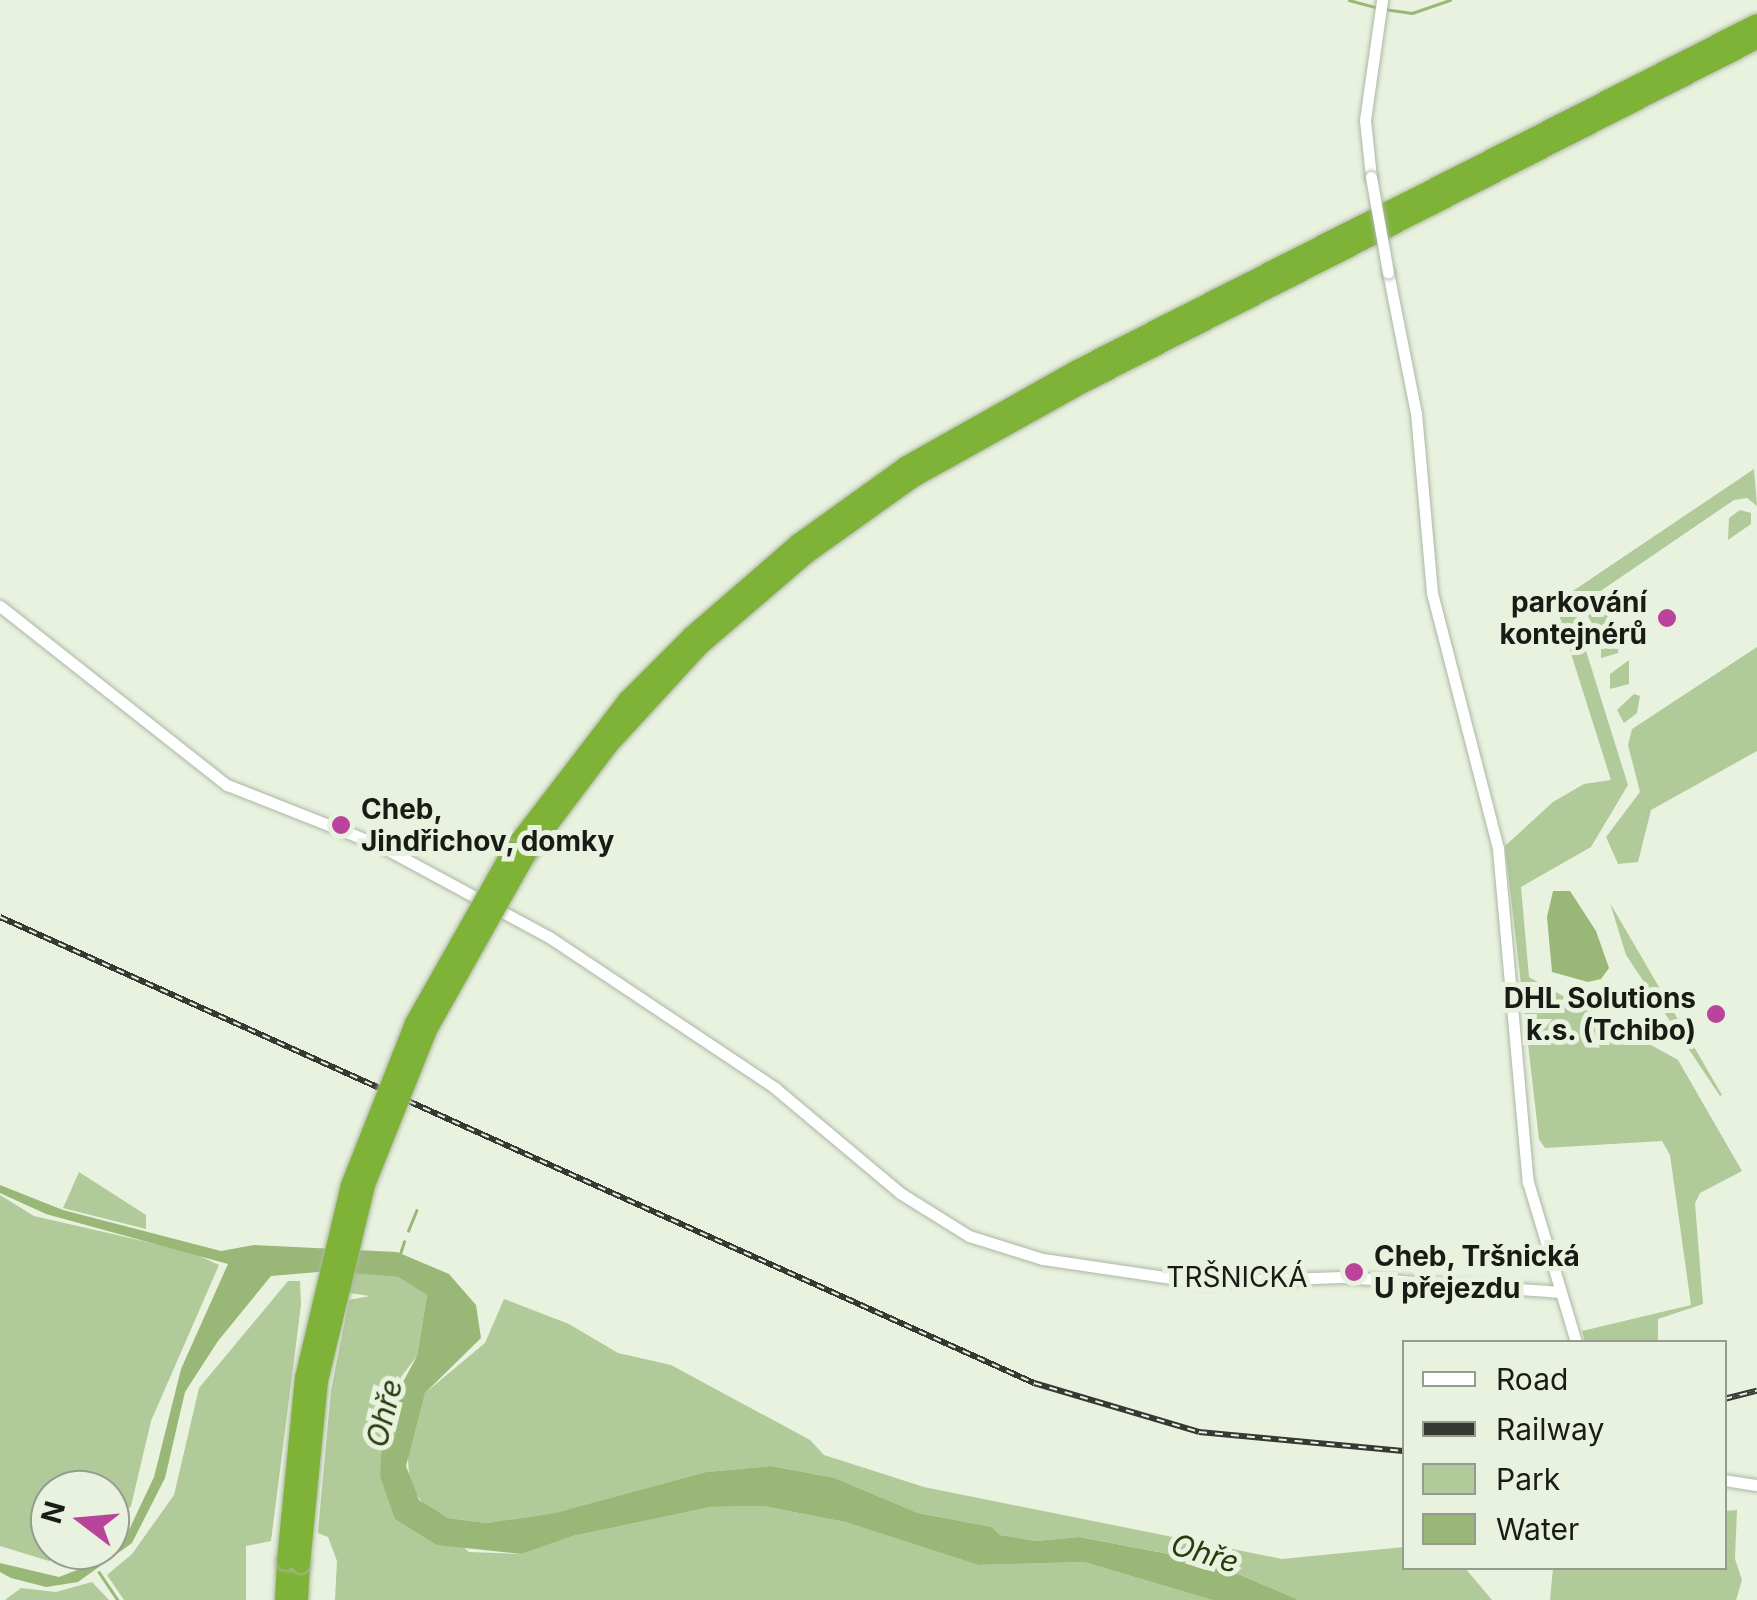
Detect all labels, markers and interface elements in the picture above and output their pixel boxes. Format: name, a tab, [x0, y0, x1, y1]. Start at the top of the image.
place label: parkování kontejnérů	[1500, 585, 1647, 651]
marker: parkování kontejnérů	[1656, 607, 1678, 629]
place label: Cheb, Jindřichov, domky	[361, 792, 615, 858]
marker: Cheb, Jindřichov, domky	[330, 814, 352, 836]
place label: DHL Solutions k.s. (Tchibo)	[1504, 981, 1696, 1047]
marker: DHL Solutions k.s. (Tchibo)	[1705, 1003, 1727, 1025]
place label: Cheb, Tršnická U přejezdu	[1374, 1239, 1581, 1305]
street label: TRŠNICKÁ	[1166, 1260, 1308, 1294]
marker: Cheb, Tršnická U přejezdu	[1343, 1261, 1365, 1283]
legend	[1402, 1340, 1727, 1570]
text: Road	[1496, 1361, 1568, 1397]
water label: Ohře	[358, 1375, 410, 1451]
text: Railway	[1496, 1411, 1604, 1447]
text: Park	[1496, 1461, 1560, 1497]
north arrow	[30, 1470, 130, 1570]
text: N	[34, 1497, 72, 1527]
text: Water	[1496, 1511, 1579, 1547]
water label: Ohře	[1167, 1526, 1243, 1580]

